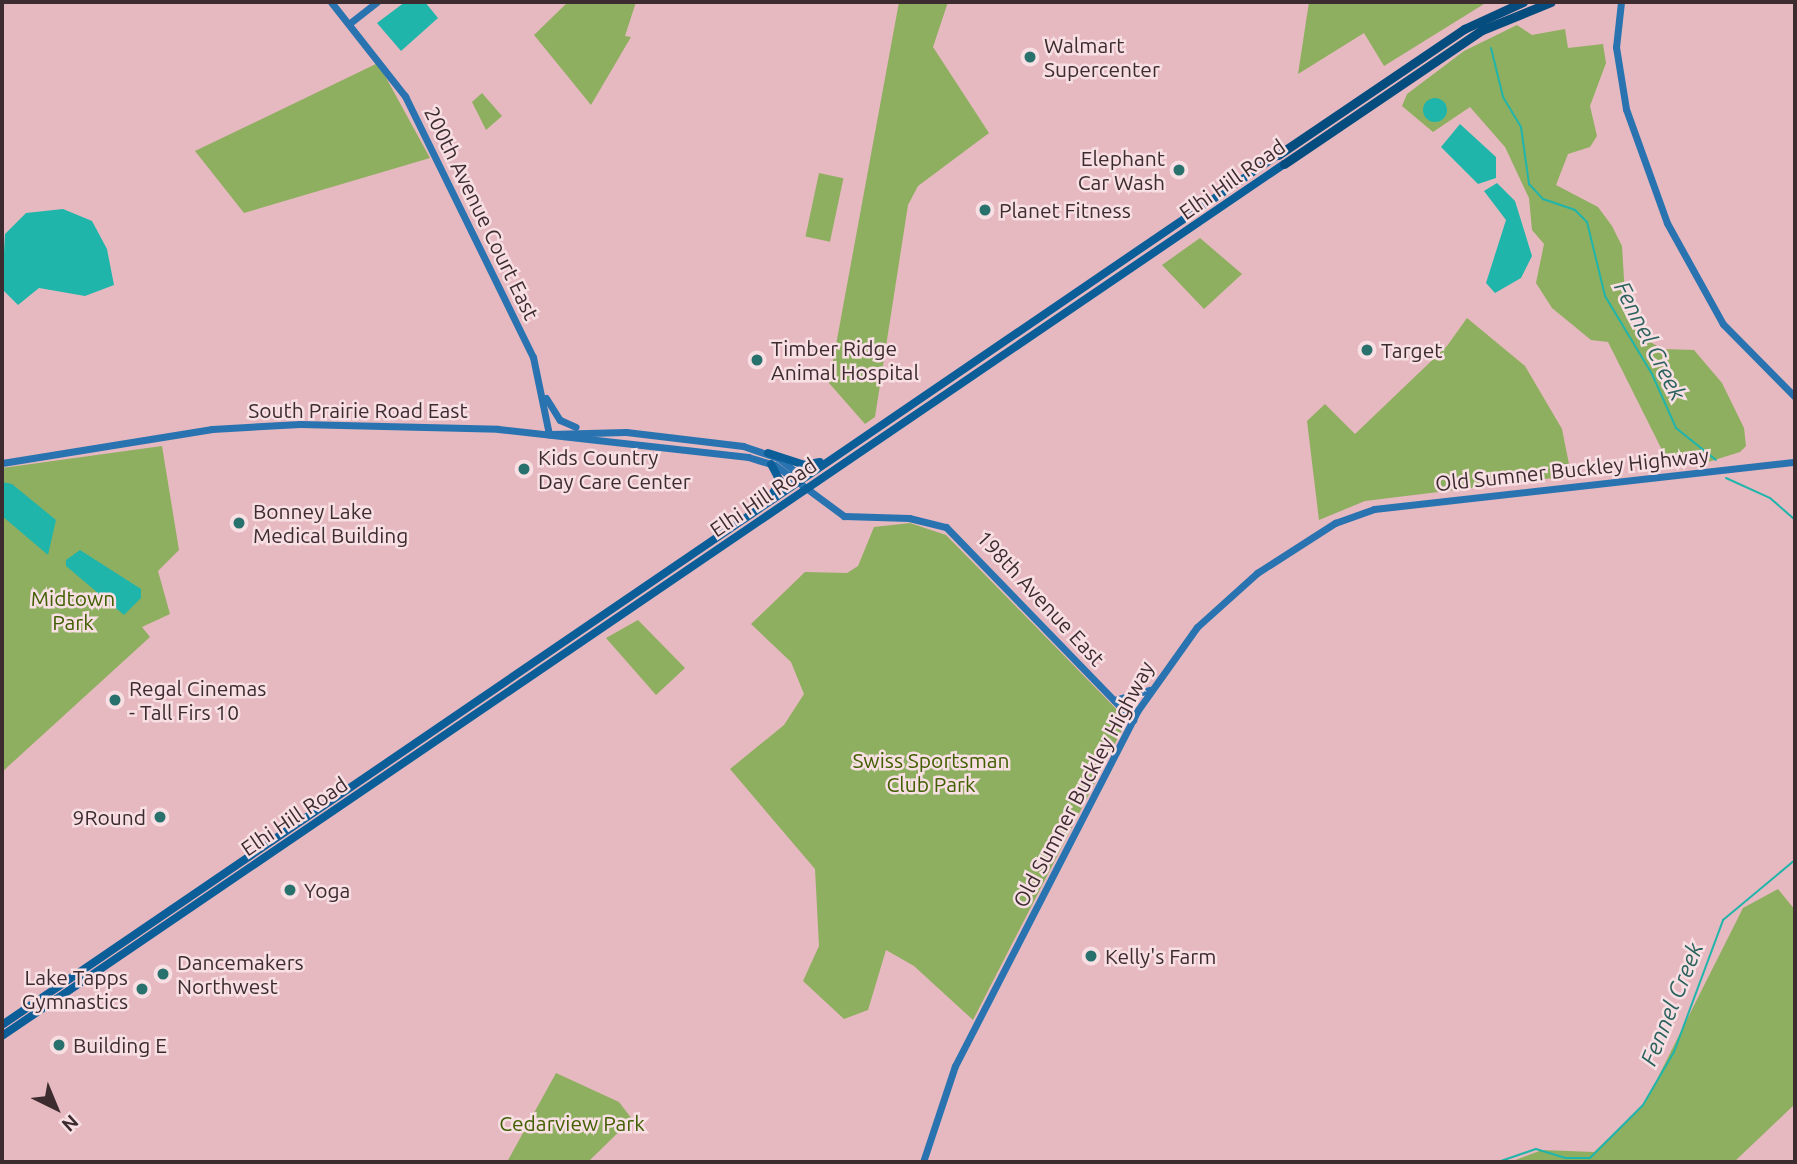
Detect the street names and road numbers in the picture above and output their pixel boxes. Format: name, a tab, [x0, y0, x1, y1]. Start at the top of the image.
street label: 200th Avenue Court East	[419, 102, 545, 324]
street label: Elhi Hill Road	[1174, 133, 1290, 225]
street label: South Prairie Road East	[248, 397, 468, 423]
street label: Old Sumner Buckley Highway	[1434, 442, 1710, 496]
street label: Elhi Hill Road	[705, 452, 821, 542]
street label: 198th Avenue East	[972, 525, 1110, 671]
street label: Old Sumner Buckley Highway	[1007, 657, 1159, 911]
street label: Elhi Hill Road	[236, 771, 352, 861]

